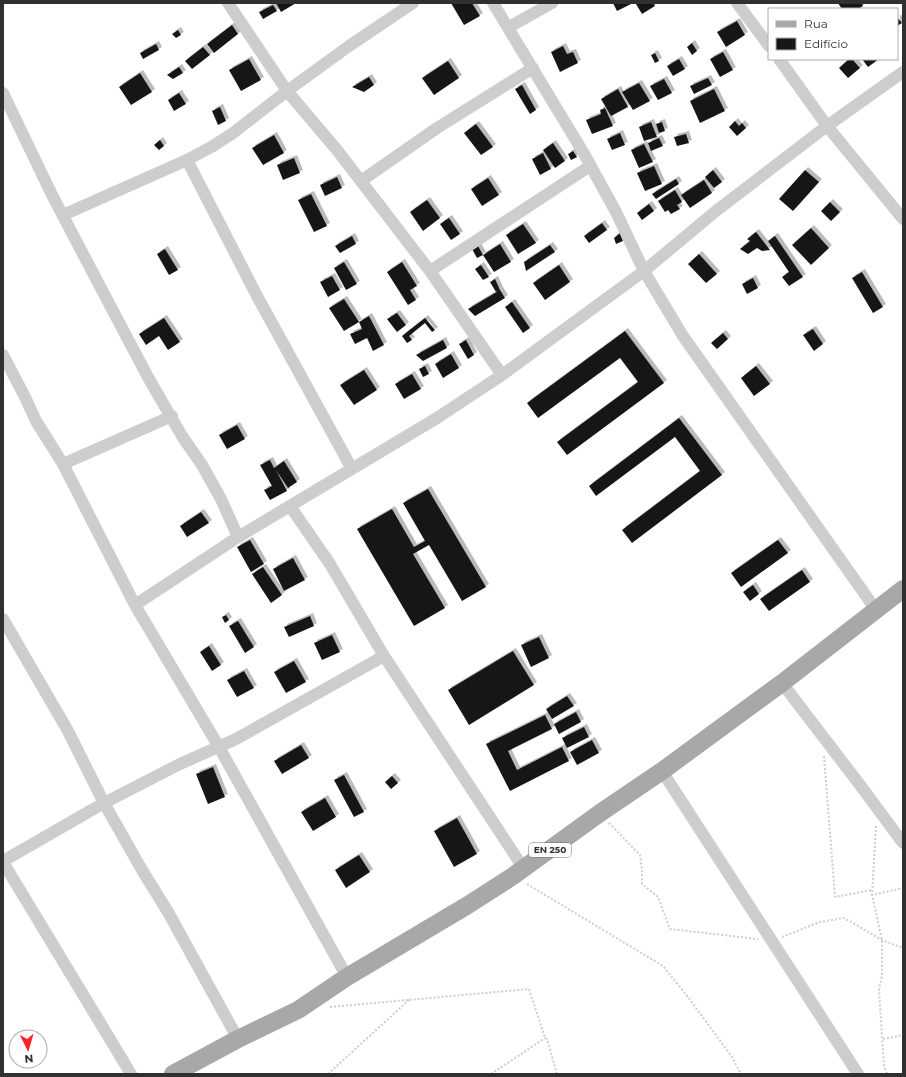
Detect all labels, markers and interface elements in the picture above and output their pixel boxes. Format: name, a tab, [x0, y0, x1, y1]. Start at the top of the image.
legend	[768, 8, 898, 60]
text: Rua	[804, 16, 828, 31]
text: Edifício	[804, 36, 848, 51]
road number: EN 250	[529, 843, 571, 857]
north arrow	[8, 1029, 48, 1069]
text: N	[24, 1052, 34, 1066]

